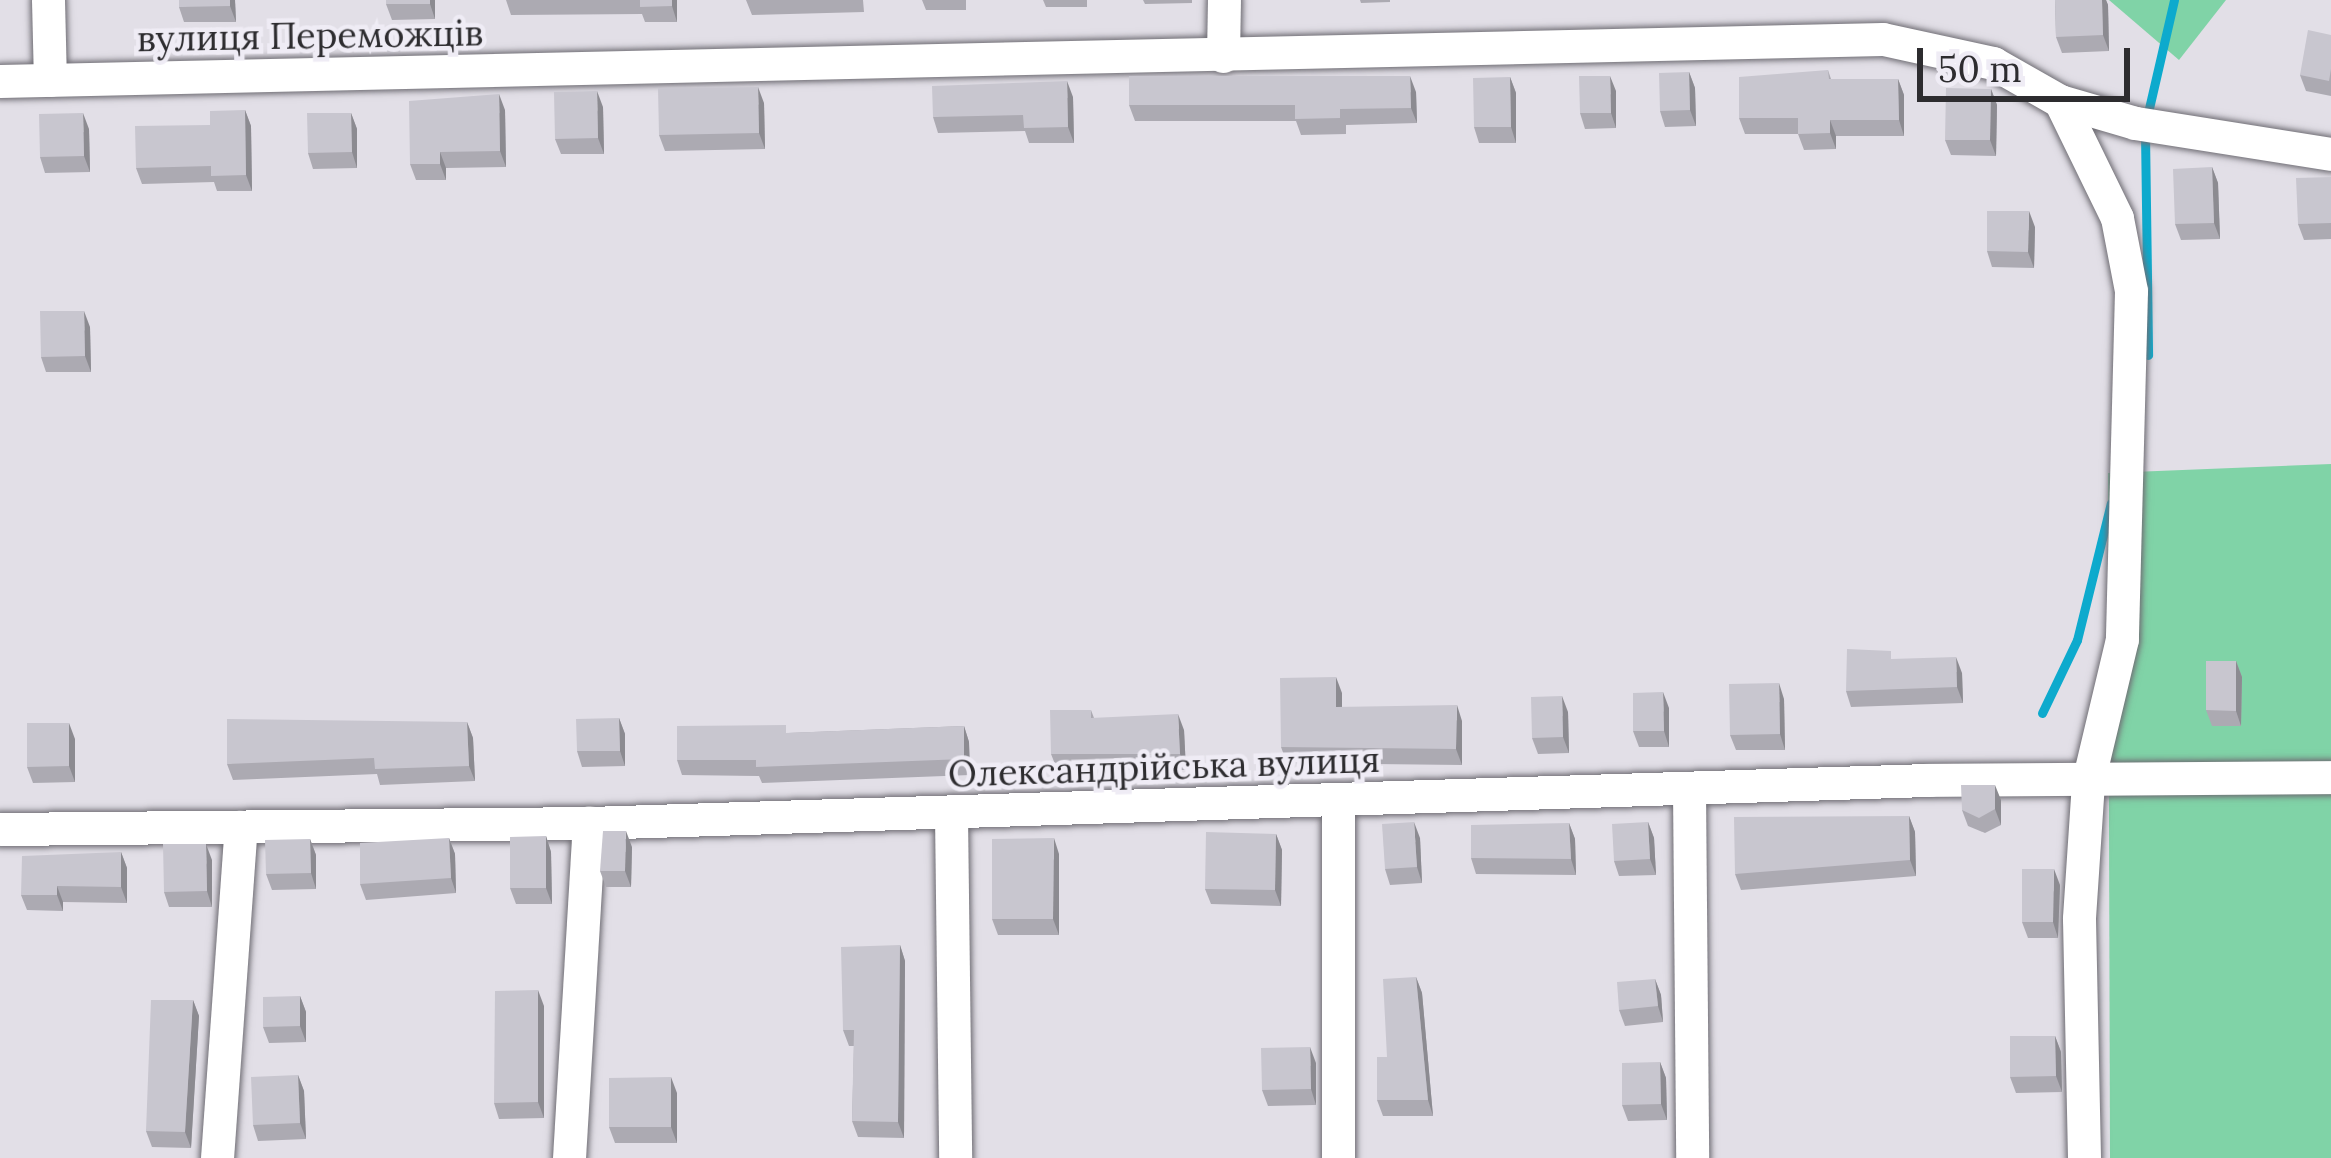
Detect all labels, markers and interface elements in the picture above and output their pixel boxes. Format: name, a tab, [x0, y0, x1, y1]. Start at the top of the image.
street label: вулиця Переможців	[136, 11, 484, 61]
scale bar	[1923, 24, 2136, 98]
text: 50 m	[1938, 46, 2022, 92]
street label: Олександрійська вулиця	[947, 738, 1381, 796]

